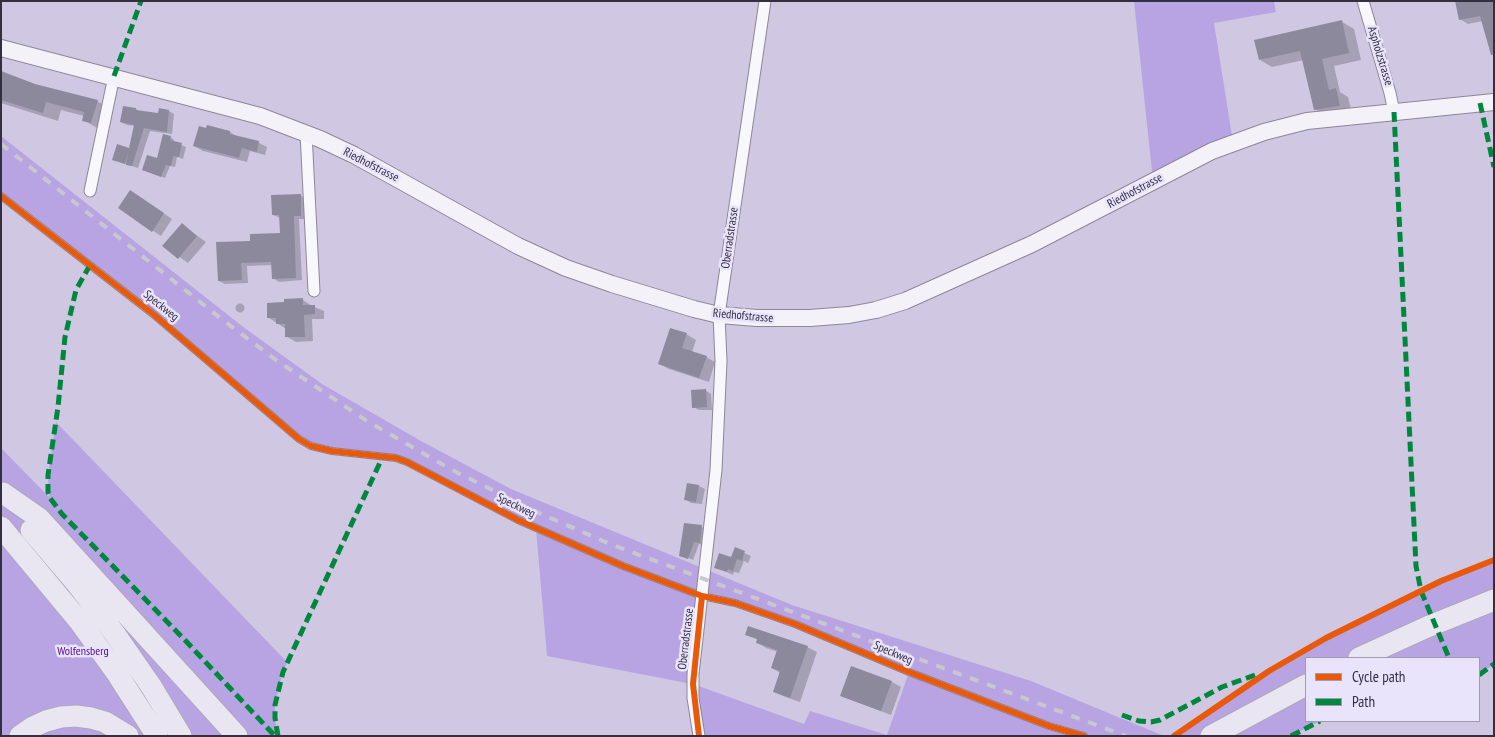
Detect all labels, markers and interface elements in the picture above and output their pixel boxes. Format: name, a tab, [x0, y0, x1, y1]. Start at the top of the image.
street label: Aspholzstrasse	[1364, 25, 1396, 87]
street label: Riedhofstrasse	[341, 145, 401, 185]
street label: Riedhofstrasse	[1105, 170, 1165, 212]
street label: Oberradstrasse	[719, 206, 741, 270]
street label: Speckweg	[140, 287, 182, 325]
street label: Riedhofstrasse	[712, 306, 774, 326]
street label: Speckweg	[494, 491, 538, 521]
street label: Oberradstrasse	[675, 607, 697, 671]
street label: Speckweg	[871, 638, 915, 668]
park label: Wolfensberg	[57, 645, 109, 659]
legend	[1305, 657, 1480, 722]
text: Cycle path	[1352, 667, 1405, 686]
text: Path	[1352, 692, 1375, 711]

